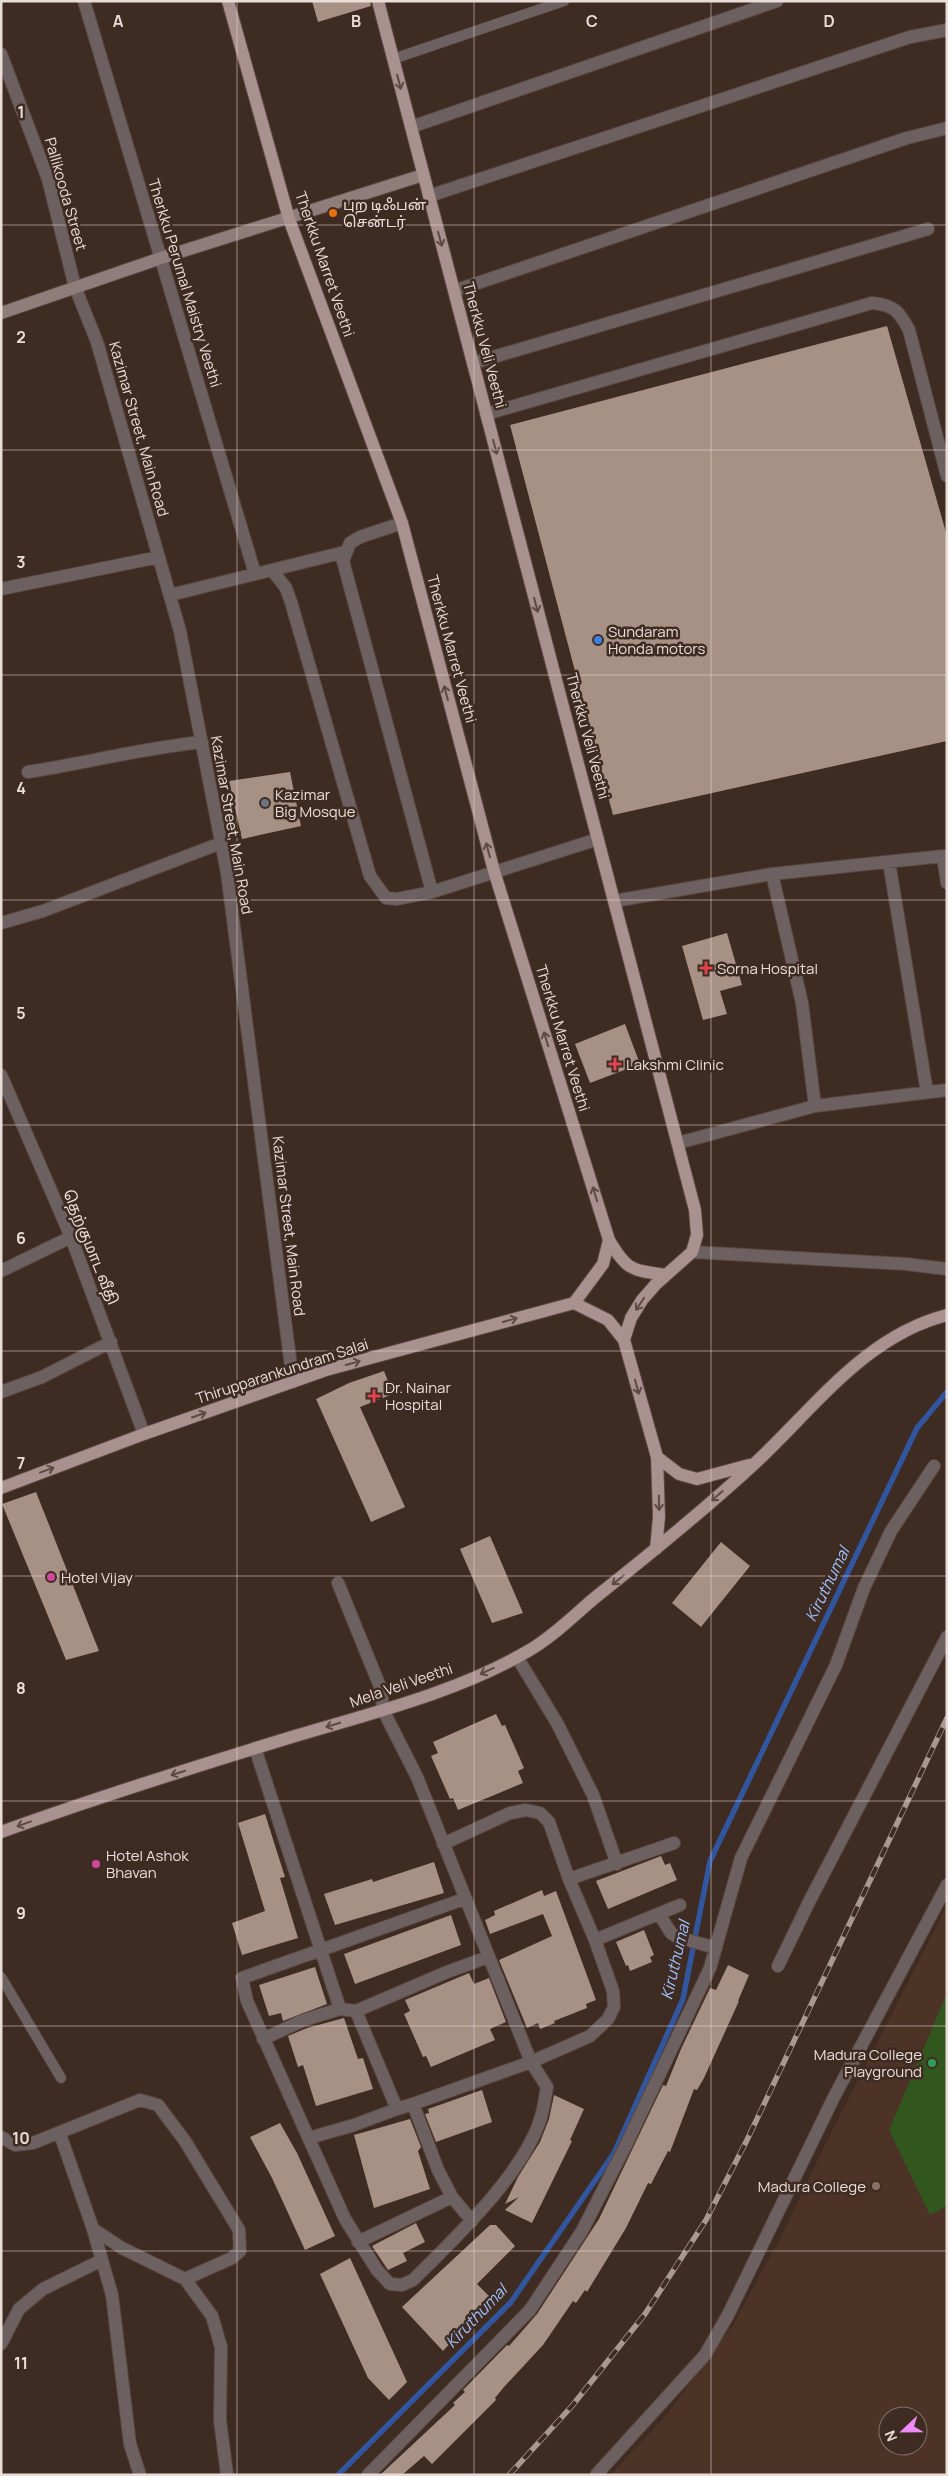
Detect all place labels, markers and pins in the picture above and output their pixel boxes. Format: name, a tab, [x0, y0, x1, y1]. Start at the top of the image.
place label: புற டிஃபன் சென்டர்	[343, 194, 427, 232]
marker: புற டிஃபன் சென்டர்	[327, 207, 339, 219]
place label: Sundaram Honda motors	[608, 621, 705, 659]
marker: Sundaram Honda motors	[592, 634, 604, 646]
place label: Kazimar Big Mosque	[275, 784, 356, 822]
marker: Kazimar Big Mosque	[259, 797, 271, 809]
place label: Sorna Hospital	[717, 958, 818, 979]
marker: Sorna Hospital	[699, 961, 713, 975]
place label: Lakshmi Clinic	[626, 1054, 724, 1075]
marker: Lakshmi Clinic	[608, 1057, 622, 1071]
place label: Dr. Nainar Hospital	[385, 1377, 451, 1415]
marker: Dr. Nainar Hospital	[367, 1389, 381, 1403]
place label: Hotel Vijay	[61, 1567, 133, 1588]
marker: Hotel Vijay	[45, 1571, 57, 1583]
place label: Hotel Ashok Bhavan	[106, 1845, 189, 1883]
marker: Hotel Ashok Bhavan	[90, 1858, 102, 1870]
place label: Madura College Playground	[814, 2044, 922, 2082]
marker: Madura College Playground	[926, 2057, 938, 2069]
place label: Madura College	[758, 2176, 866, 2197]
marker: Madura College	[870, 2180, 882, 2192]

